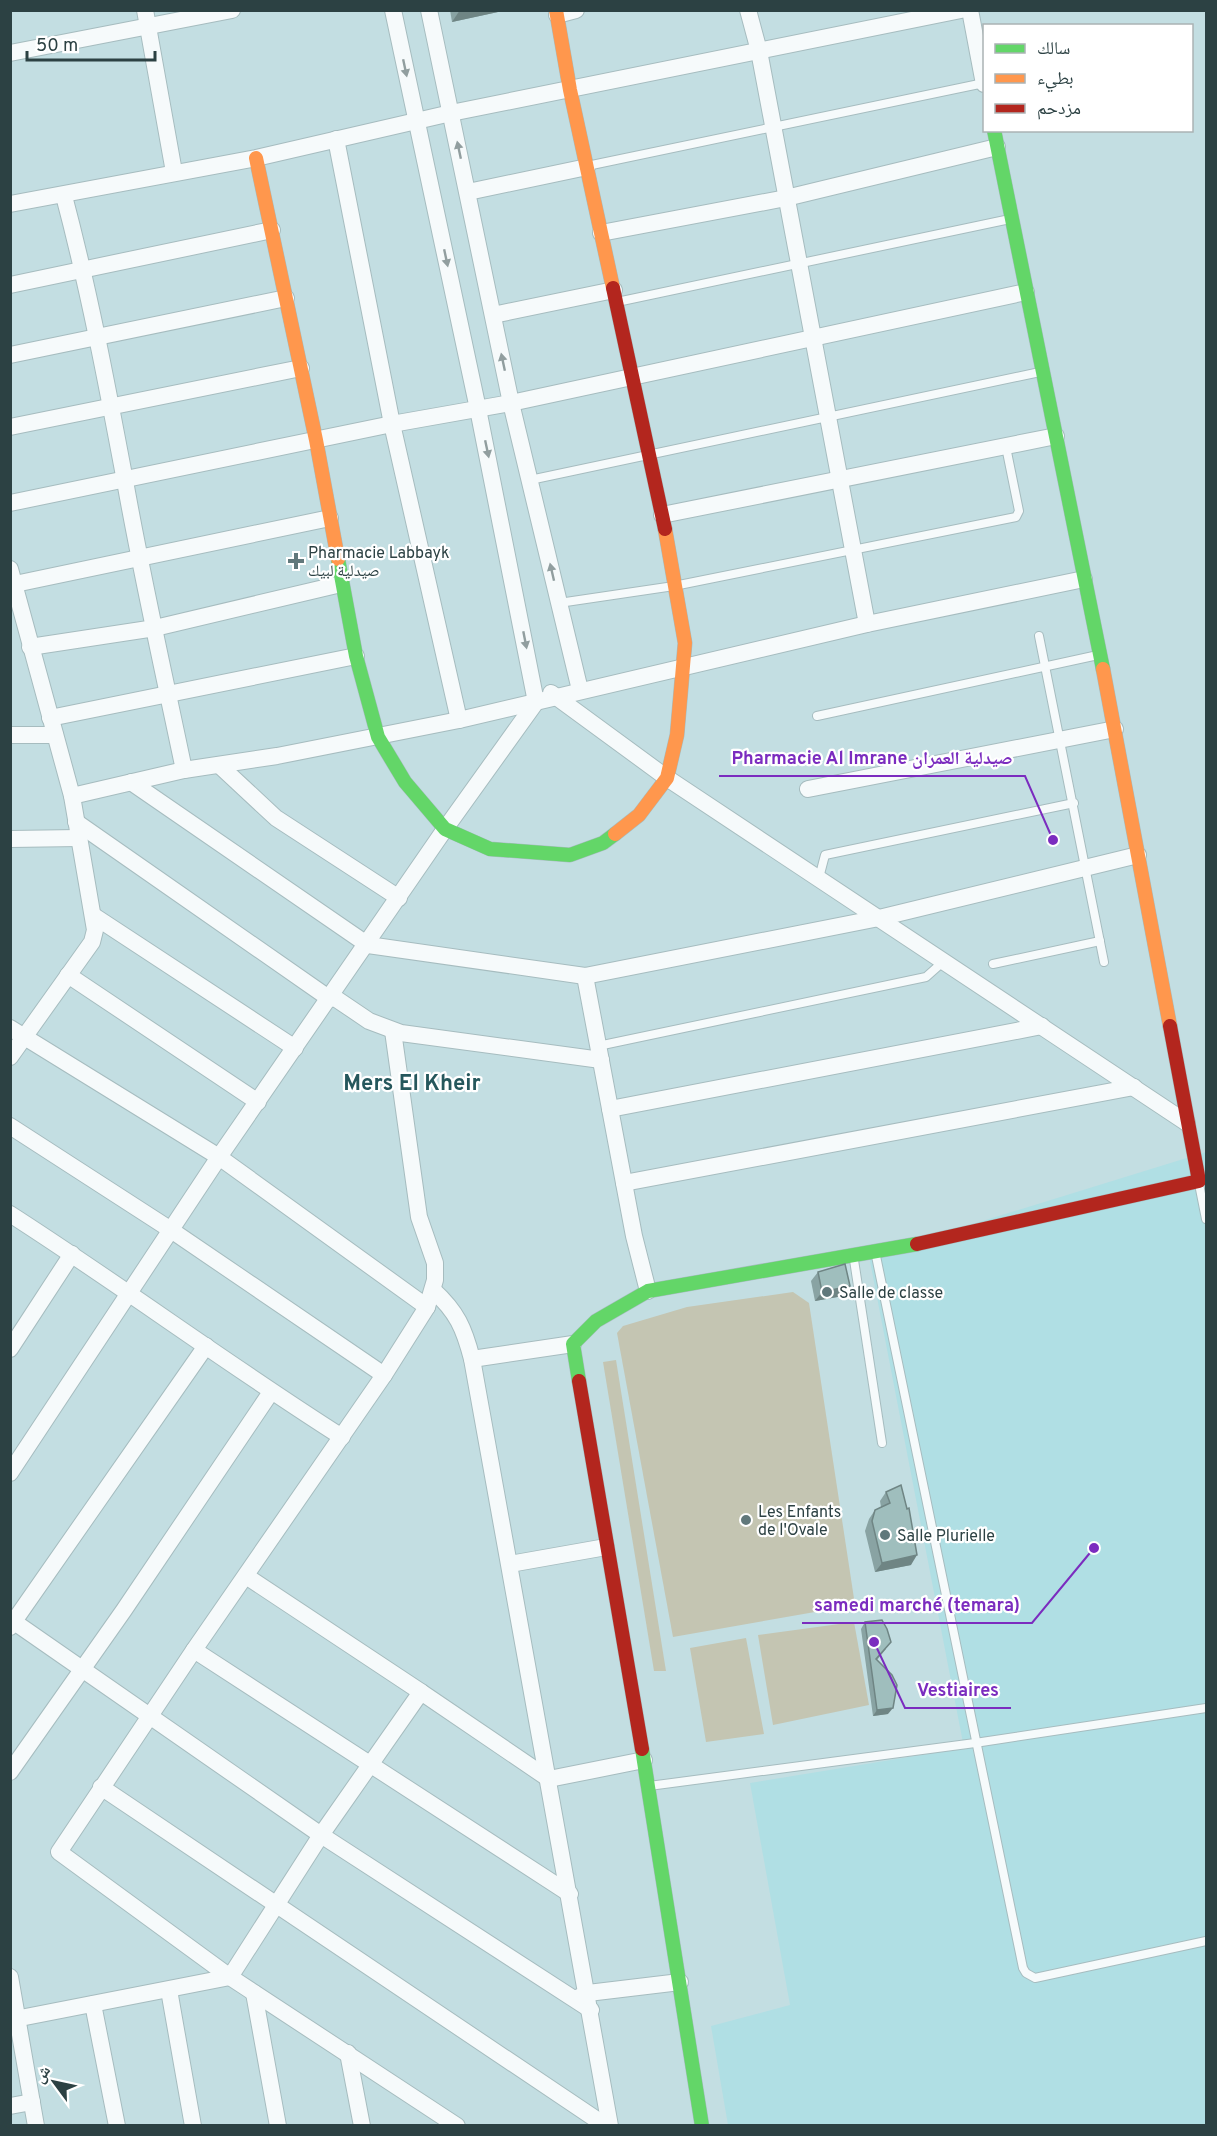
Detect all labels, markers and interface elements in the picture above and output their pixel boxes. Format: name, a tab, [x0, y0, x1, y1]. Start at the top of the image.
scale bar	[27, 24, 154, 62]
legend	[983, 24, 1193, 132]
text: 50 m	[36, 35, 78, 58]
text: سالك	[1037, 38, 1070, 61]
one-way arrow	[401, 58, 410, 77]
text: بطيء	[1037, 68, 1074, 93]
text: مزدحم	[1037, 98, 1081, 121]
one-way arrow	[454, 140, 463, 159]
one-way arrow	[442, 249, 451, 268]
one-way arrow	[497, 352, 507, 371]
one-way arrow	[483, 440, 492, 459]
place label: Pharmacie Labbayk صيدلية لبيك	[308, 544, 450, 582]
marker: Pharmacie Labbayk صيدلية لبيك	[289, 554, 303, 568]
one-way arrow	[546, 563, 556, 581]
one-way arrow	[521, 631, 530, 650]
callout: Pharmacie Al Imrane صيدلية العمران	[719, 740, 1025, 776]
text: Pharmacie Al Imrane صيدلية العمران	[731, 748, 1013, 771]
district label: Mers El Kheir	[343, 1071, 481, 1098]
place label: Salle de classe	[839, 1284, 943, 1304]
marker: Salle de classe	[820, 1285, 834, 1299]
place label: Les Enfants de l'Ovale	[758, 1503, 841, 1541]
marker: Les Enfants de l'Ovale	[739, 1513, 753, 1527]
place label: Salle Plurielle	[897, 1527, 995, 1547]
marker: Salle Plurielle	[878, 1528, 892, 1542]
callout: samedi marché (temara)	[802, 1587, 1032, 1623]
text: samedi marché (temara)	[814, 1595, 1020, 1618]
callout: Vestiaires	[905, 1672, 1011, 1708]
text: Vestiaires	[917, 1680, 999, 1703]
north arrow	[24, 2052, 84, 2112]
text: ش	[30, 2062, 56, 2087]

